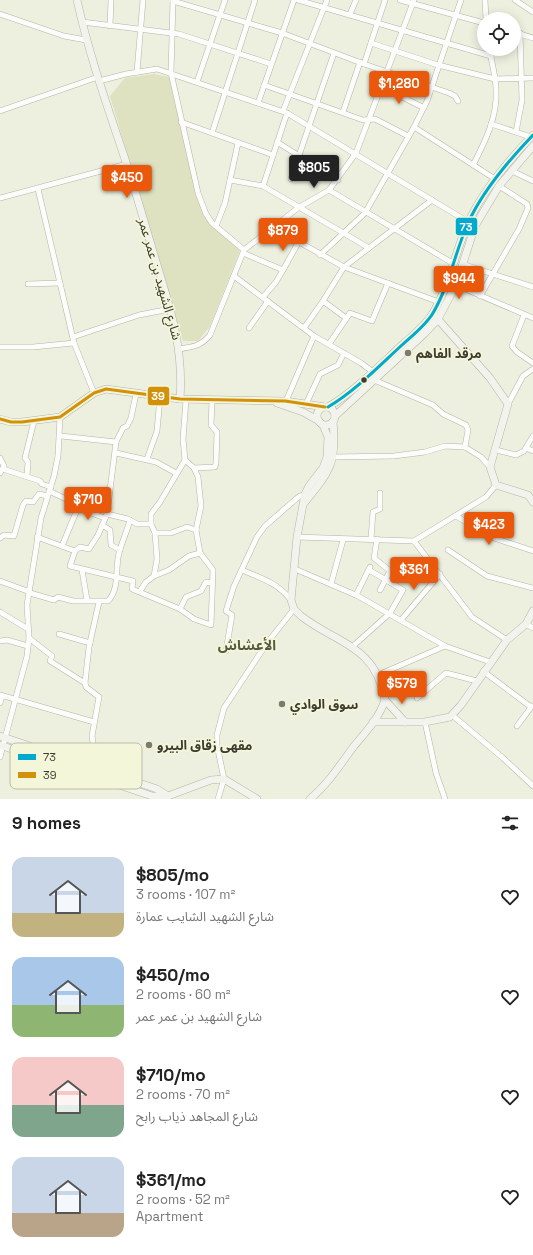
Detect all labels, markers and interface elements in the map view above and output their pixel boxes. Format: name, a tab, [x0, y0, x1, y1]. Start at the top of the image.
map controls	[477, 12, 521, 56]
button: locate	[477, 12, 521, 56]
pin: $1,280	[366, 71, 432, 105]
text: $1,280	[378, 75, 420, 92]
pin: $805	[290, 155, 338, 189]
text: $805	[298, 159, 330, 176]
pin: $450	[103, 165, 151, 199]
text: $450	[111, 169, 143, 186]
street label: شارع الشهيد بن عمر عمر	[132, 215, 186, 342]
line badge: 73	[455, 217, 478, 236]
pin: $879	[259, 218, 307, 252]
text: 73	[460, 220, 473, 234]
text: $879	[268, 222, 298, 239]
pin: $944	[435, 266, 483, 300]
text: $944	[443, 270, 475, 287]
place label: مرقد الفاهم	[416, 345, 482, 364]
marker: مرقد الفاهم	[403, 348, 413, 358]
unlabelled marker	[359, 375, 369, 385]
line badge: 39	[147, 386, 170, 406]
text: 39	[151, 389, 165, 403]
pin: $710	[64, 487, 112, 521]
text: $710	[73, 491, 103, 508]
pin: $423	[465, 512, 513, 546]
text: $423	[473, 516, 505, 533]
pin: $361	[390, 557, 438, 591]
text: $361	[399, 561, 429, 578]
district label: الأعشاش	[218, 636, 276, 654]
pin: $579	[378, 671, 426, 705]
text: $579	[387, 675, 417, 692]
place label: سوق الوادي	[290, 696, 358, 715]
marker: سوق الوادي	[277, 699, 287, 709]
place label: مقهى زقاق البيرو	[157, 737, 252, 754]
marker: مقهى زقاق البيرو	[144, 740, 154, 750]
legend	[10, 743, 142, 789]
text: 73	[43, 750, 56, 764]
text: 39	[43, 768, 57, 782]
text: 9 homes	[12, 812, 81, 834]
icon: filters	[499, 812, 521, 834]
text: $805/mo	[136, 864, 209, 886]
icon: home	[44, 873, 92, 921]
text: 3 rooms · 107 m²	[136, 886, 235, 903]
icon: heart	[499, 886, 521, 908]
text: شارع الشهيد الشايب عمارة	[136, 908, 274, 925]
text: $450/mo	[136, 964, 210, 986]
icon: home	[44, 973, 92, 1021]
text: 2 rooms · 60 m²	[136, 986, 231, 1003]
icon: heart	[499, 986, 521, 1008]
text: شارع الشهيد بن عمر عمر	[136, 1008, 262, 1025]
text: $710/mo	[136, 1064, 206, 1086]
icon: home	[44, 1073, 92, 1121]
text: 2 rooms · 70 m²	[136, 1086, 230, 1103]
icon: heart	[499, 1086, 521, 1108]
text: شارع المجاهد ذياب رابح	[136, 1108, 258, 1125]
text: $361/mo	[136, 1169, 206, 1191]
icon: home	[44, 1173, 92, 1221]
icon: heart	[499, 1186, 521, 1208]
text: 2 rooms · 52 m²	[136, 1191, 230, 1208]
text: Apartment	[136, 1208, 204, 1225]

